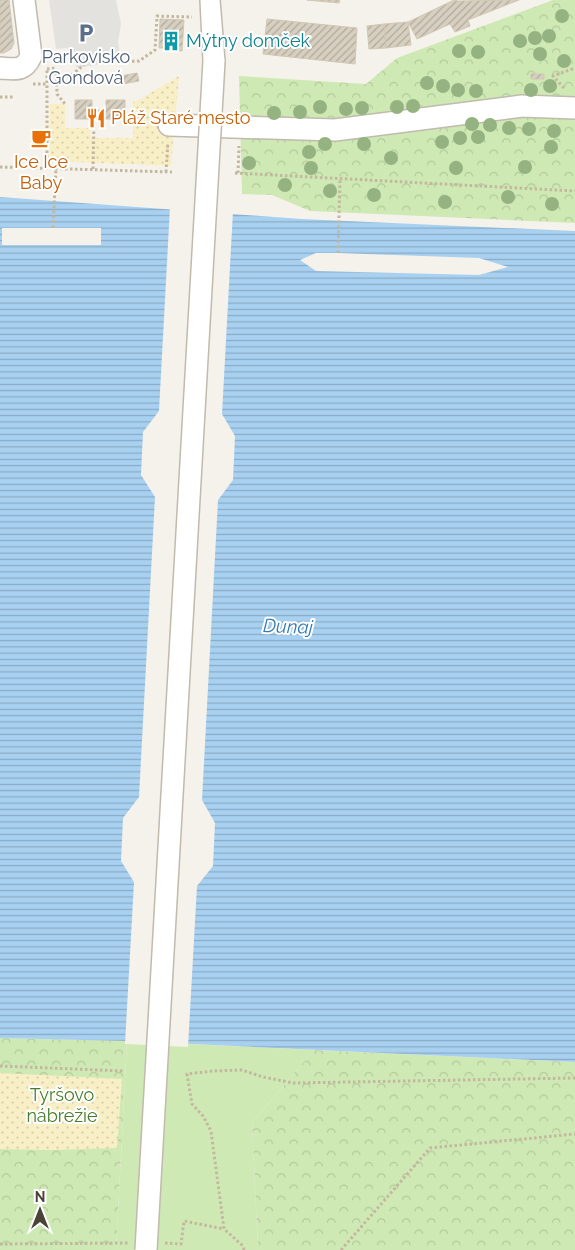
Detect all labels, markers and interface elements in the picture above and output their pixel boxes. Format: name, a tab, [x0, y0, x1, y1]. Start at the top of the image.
parking icon: Parkovisko Gondová	[75, 22, 97, 44]
building icon: Mýtny domček	[160, 30, 182, 52]
place label: Mýtny domček	[186, 30, 311, 51]
place label: Parkovisko Gondová	[42, 46, 131, 88]
restaurant icon: Pláž Staré mesto	[85, 107, 107, 129]
place label: Pláž Staré mesto	[111, 107, 251, 128]
cafe icon: Ice Ice Baby	[30, 127, 52, 149]
place label: Ice Ice Baby	[14, 151, 68, 193]
water label: Dunaj	[263, 614, 314, 638]
park label: Tyršovo nábrežie	[26, 1084, 98, 1126]
north arrow	[15, 1185, 65, 1235]
text: N	[35, 1189, 45, 1205]

